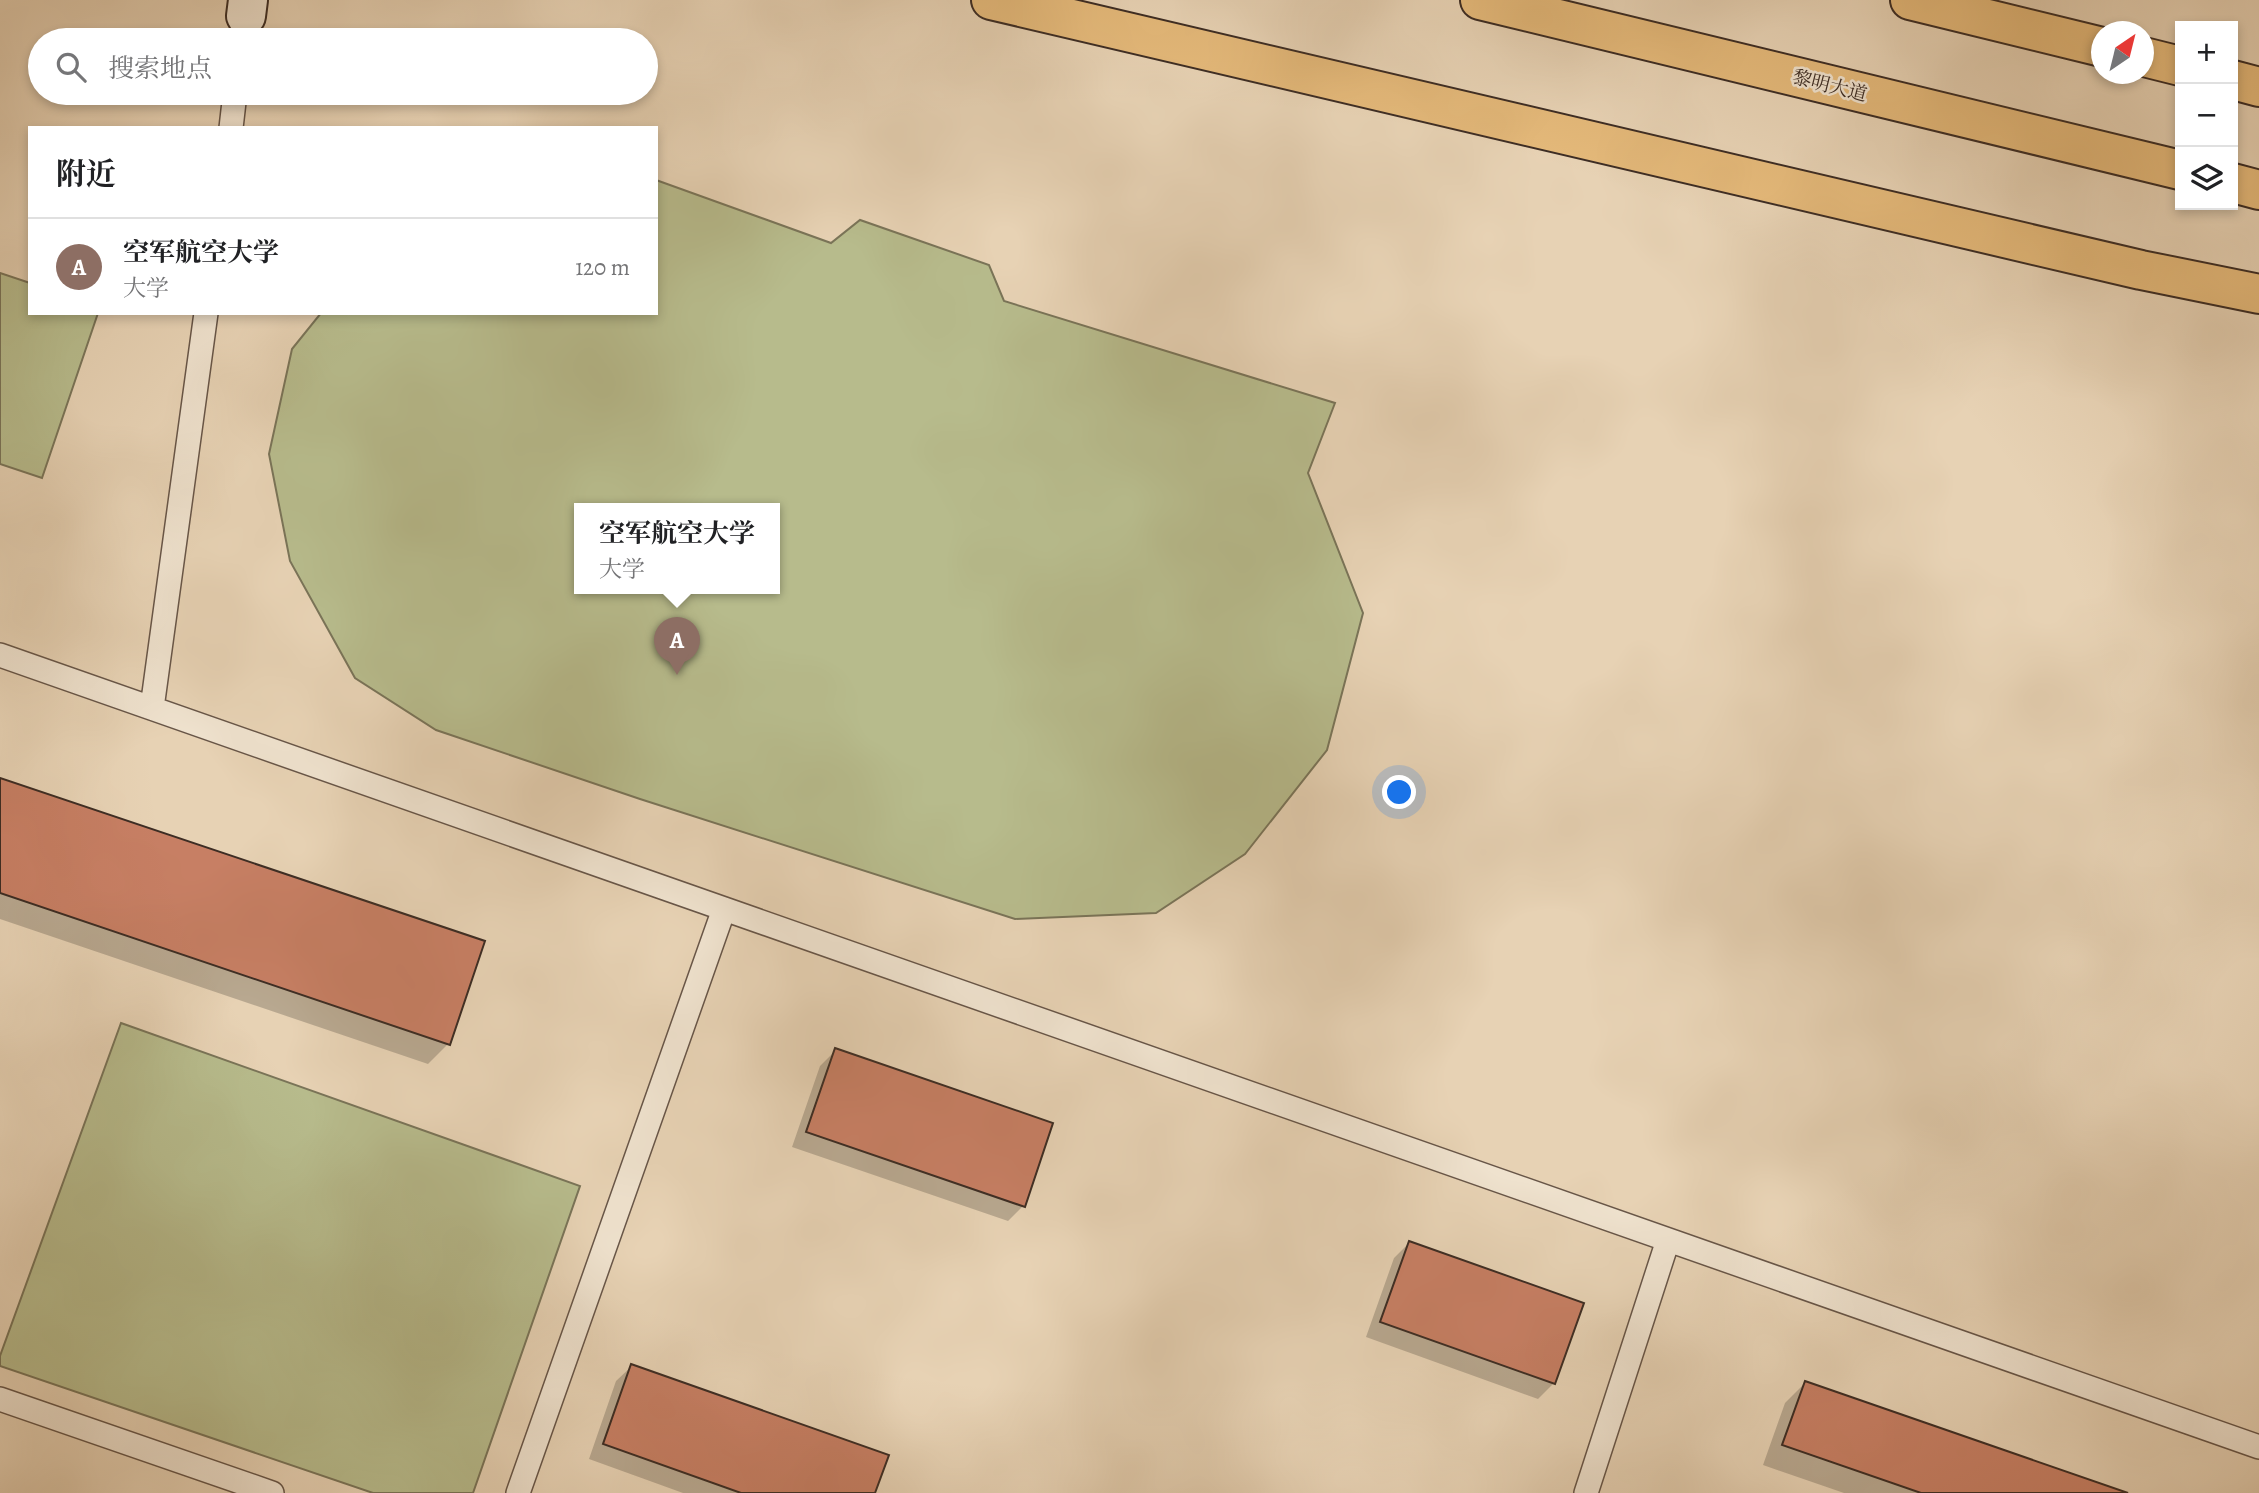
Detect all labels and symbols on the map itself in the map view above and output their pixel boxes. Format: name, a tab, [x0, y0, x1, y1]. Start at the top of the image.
north arrow	[2091, 21, 2154, 84]
street label: 黎明大道	[1790, 64, 1870, 108]
pin: A	[654, 617, 700, 675]
your location	[1382, 775, 1416, 809]

